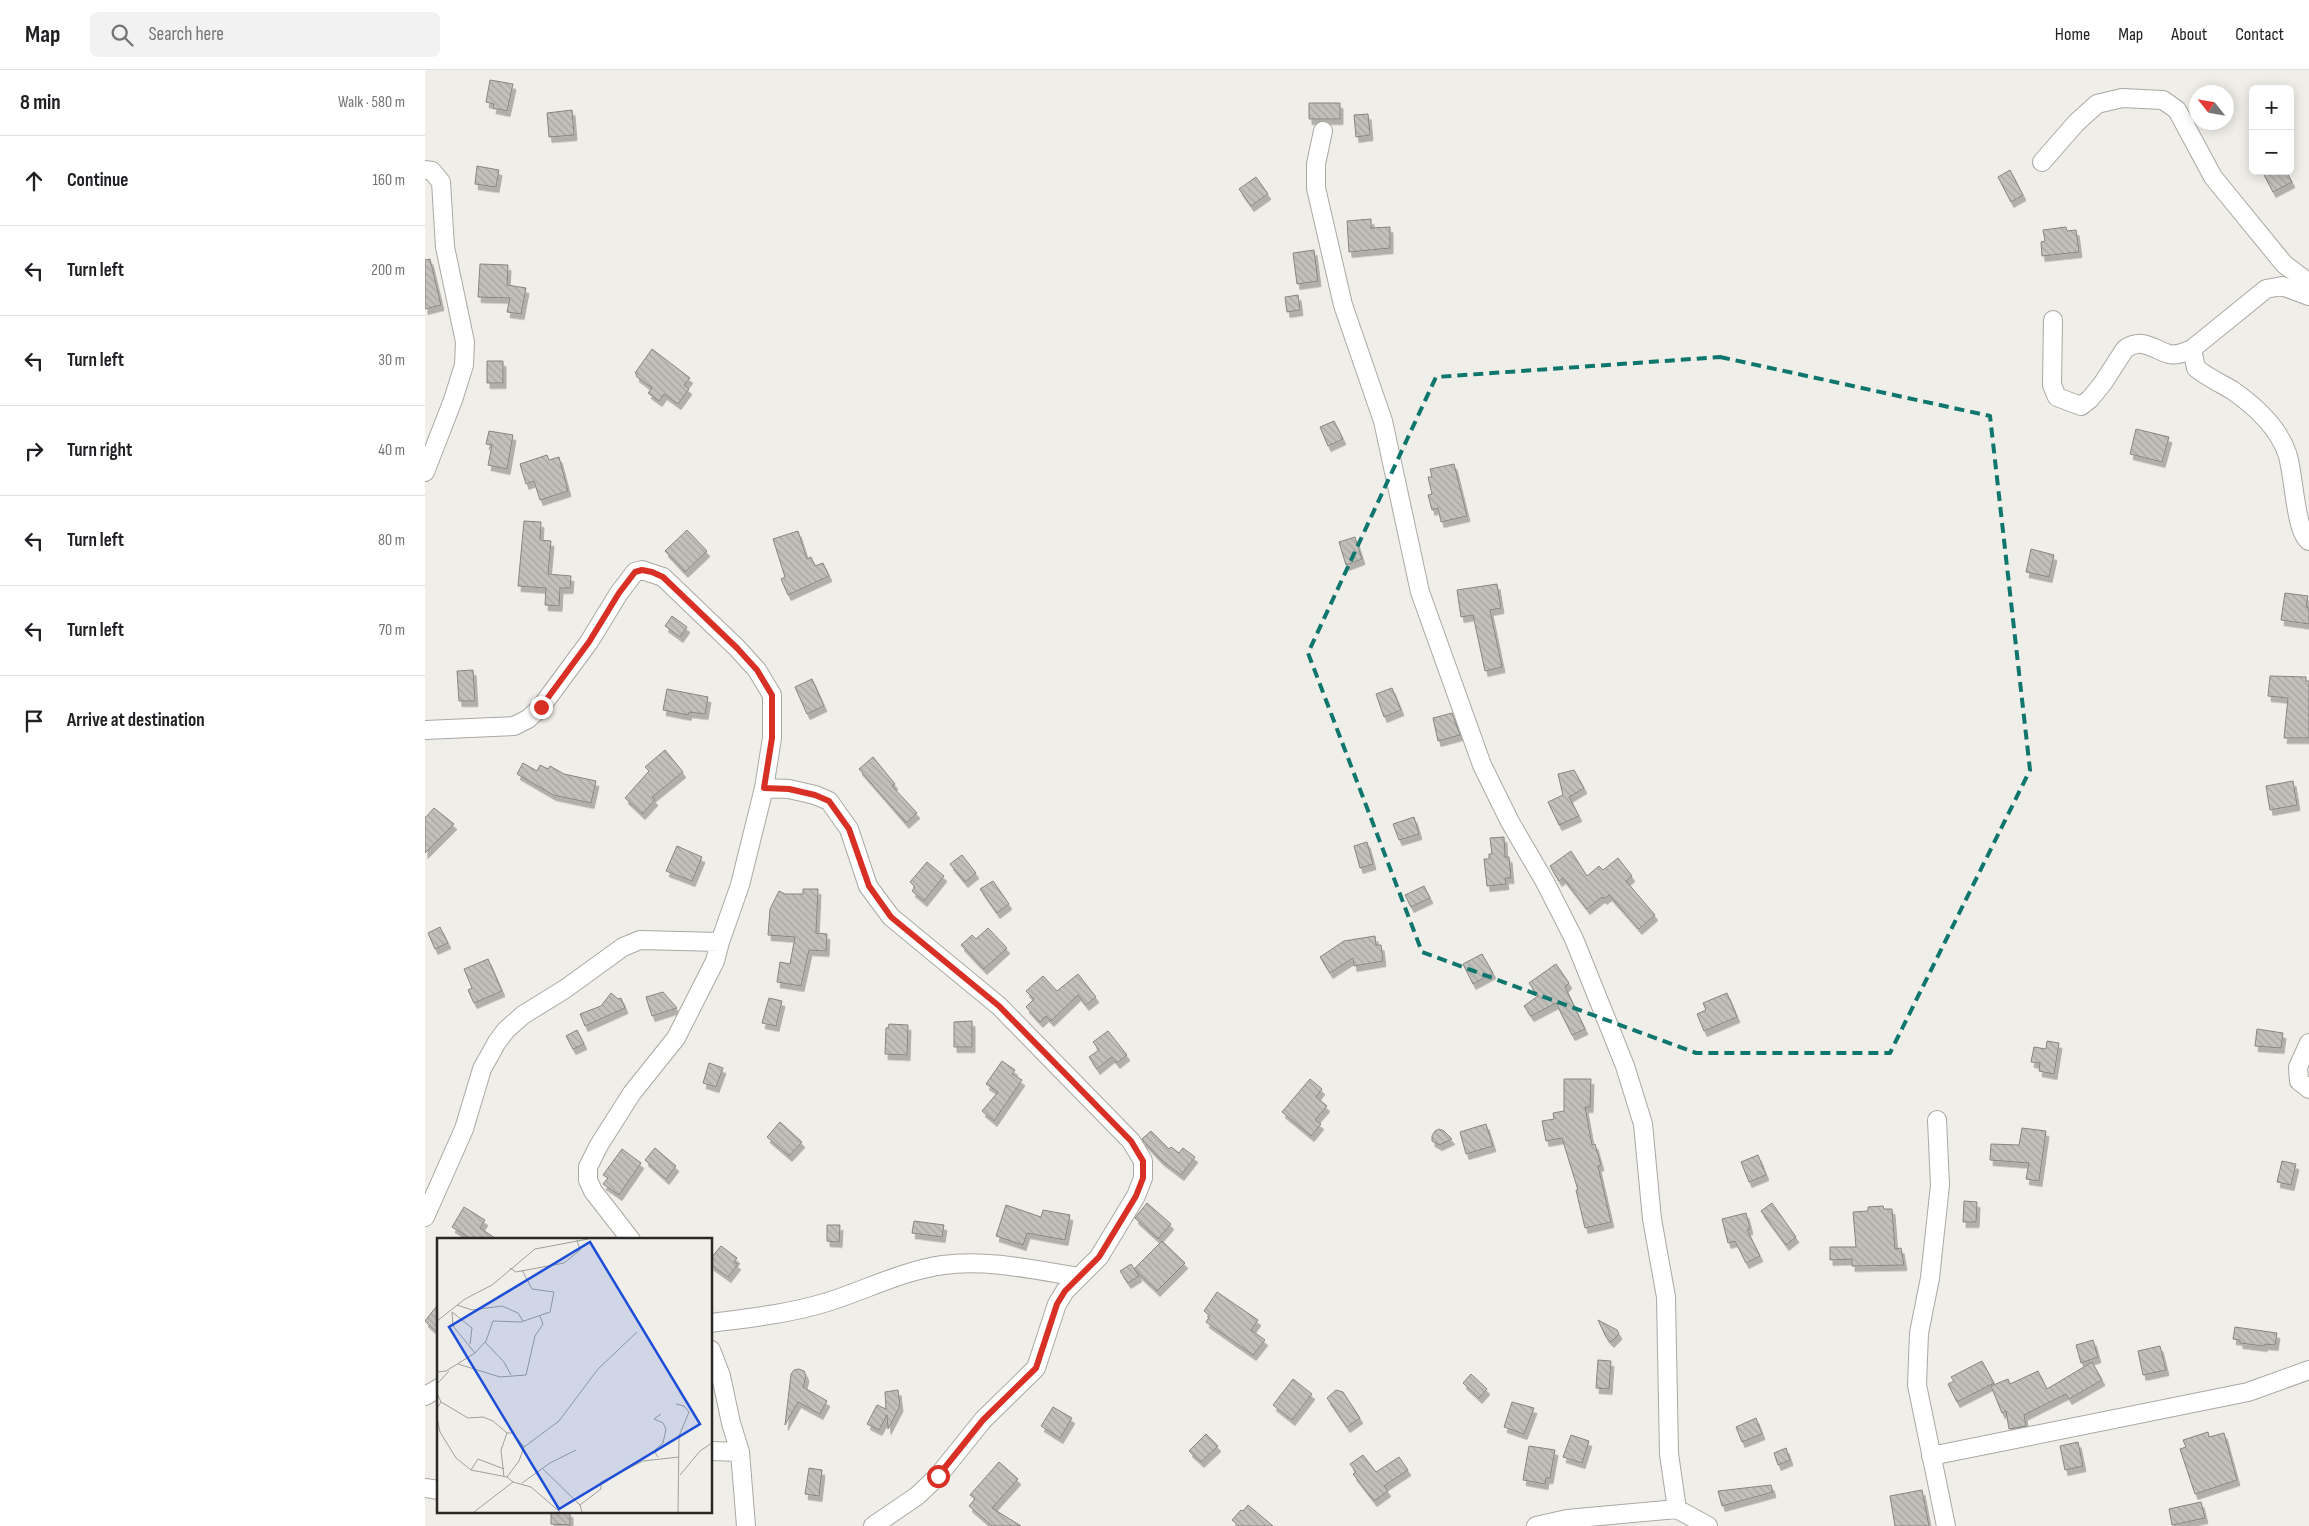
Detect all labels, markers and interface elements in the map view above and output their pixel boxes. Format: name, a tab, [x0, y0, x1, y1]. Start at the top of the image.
search box	[90, 12, 440, 57]
text: Map	[25, 20, 60, 49]
icon: search	[108, 21, 136, 49]
text: Search here	[148, 23, 224, 46]
text: Home	[2055, 24, 2090, 45]
text: Map	[2118, 24, 2143, 45]
text: About	[2171, 24, 2207, 45]
text: Contact	[2235, 24, 2284, 45]
north arrow	[2189, 85, 2234, 130]
map controls	[2249, 85, 2294, 175]
button: +	[2249, 85, 2294, 130]
text: 8 min	[20, 90, 61, 115]
text: Walk · 580 m	[338, 93, 405, 112]
button: −	[2249, 130, 2294, 175]
icon: ahead	[20, 167, 48, 195]
text: Continue	[67, 169, 128, 192]
text: 160 m	[372, 171, 405, 190]
icon: left	[20, 257, 48, 285]
text: Turn left	[67, 259, 124, 282]
text: 200 m	[371, 261, 405, 280]
icon: left	[20, 347, 48, 375]
text: Turn left	[67, 349, 124, 372]
text: 30 m	[378, 351, 405, 370]
icon: right	[20, 437, 48, 465]
text: Turn right	[67, 439, 132, 462]
text: 40 m	[378, 441, 405, 460]
icon: left	[20, 527, 48, 555]
text: Turn left	[67, 529, 124, 552]
text: 80 m	[378, 531, 405, 550]
icon: left	[20, 617, 48, 645]
text: Turn left	[67, 619, 124, 642]
text: 70 m	[379, 621, 405, 640]
route end	[530, 696, 553, 719]
icon: arrive	[20, 707, 48, 735]
text: Arrive at destination	[67, 709, 205, 732]
inset map	[437, 1238, 713, 1514]
route start	[927, 1465, 950, 1488]

